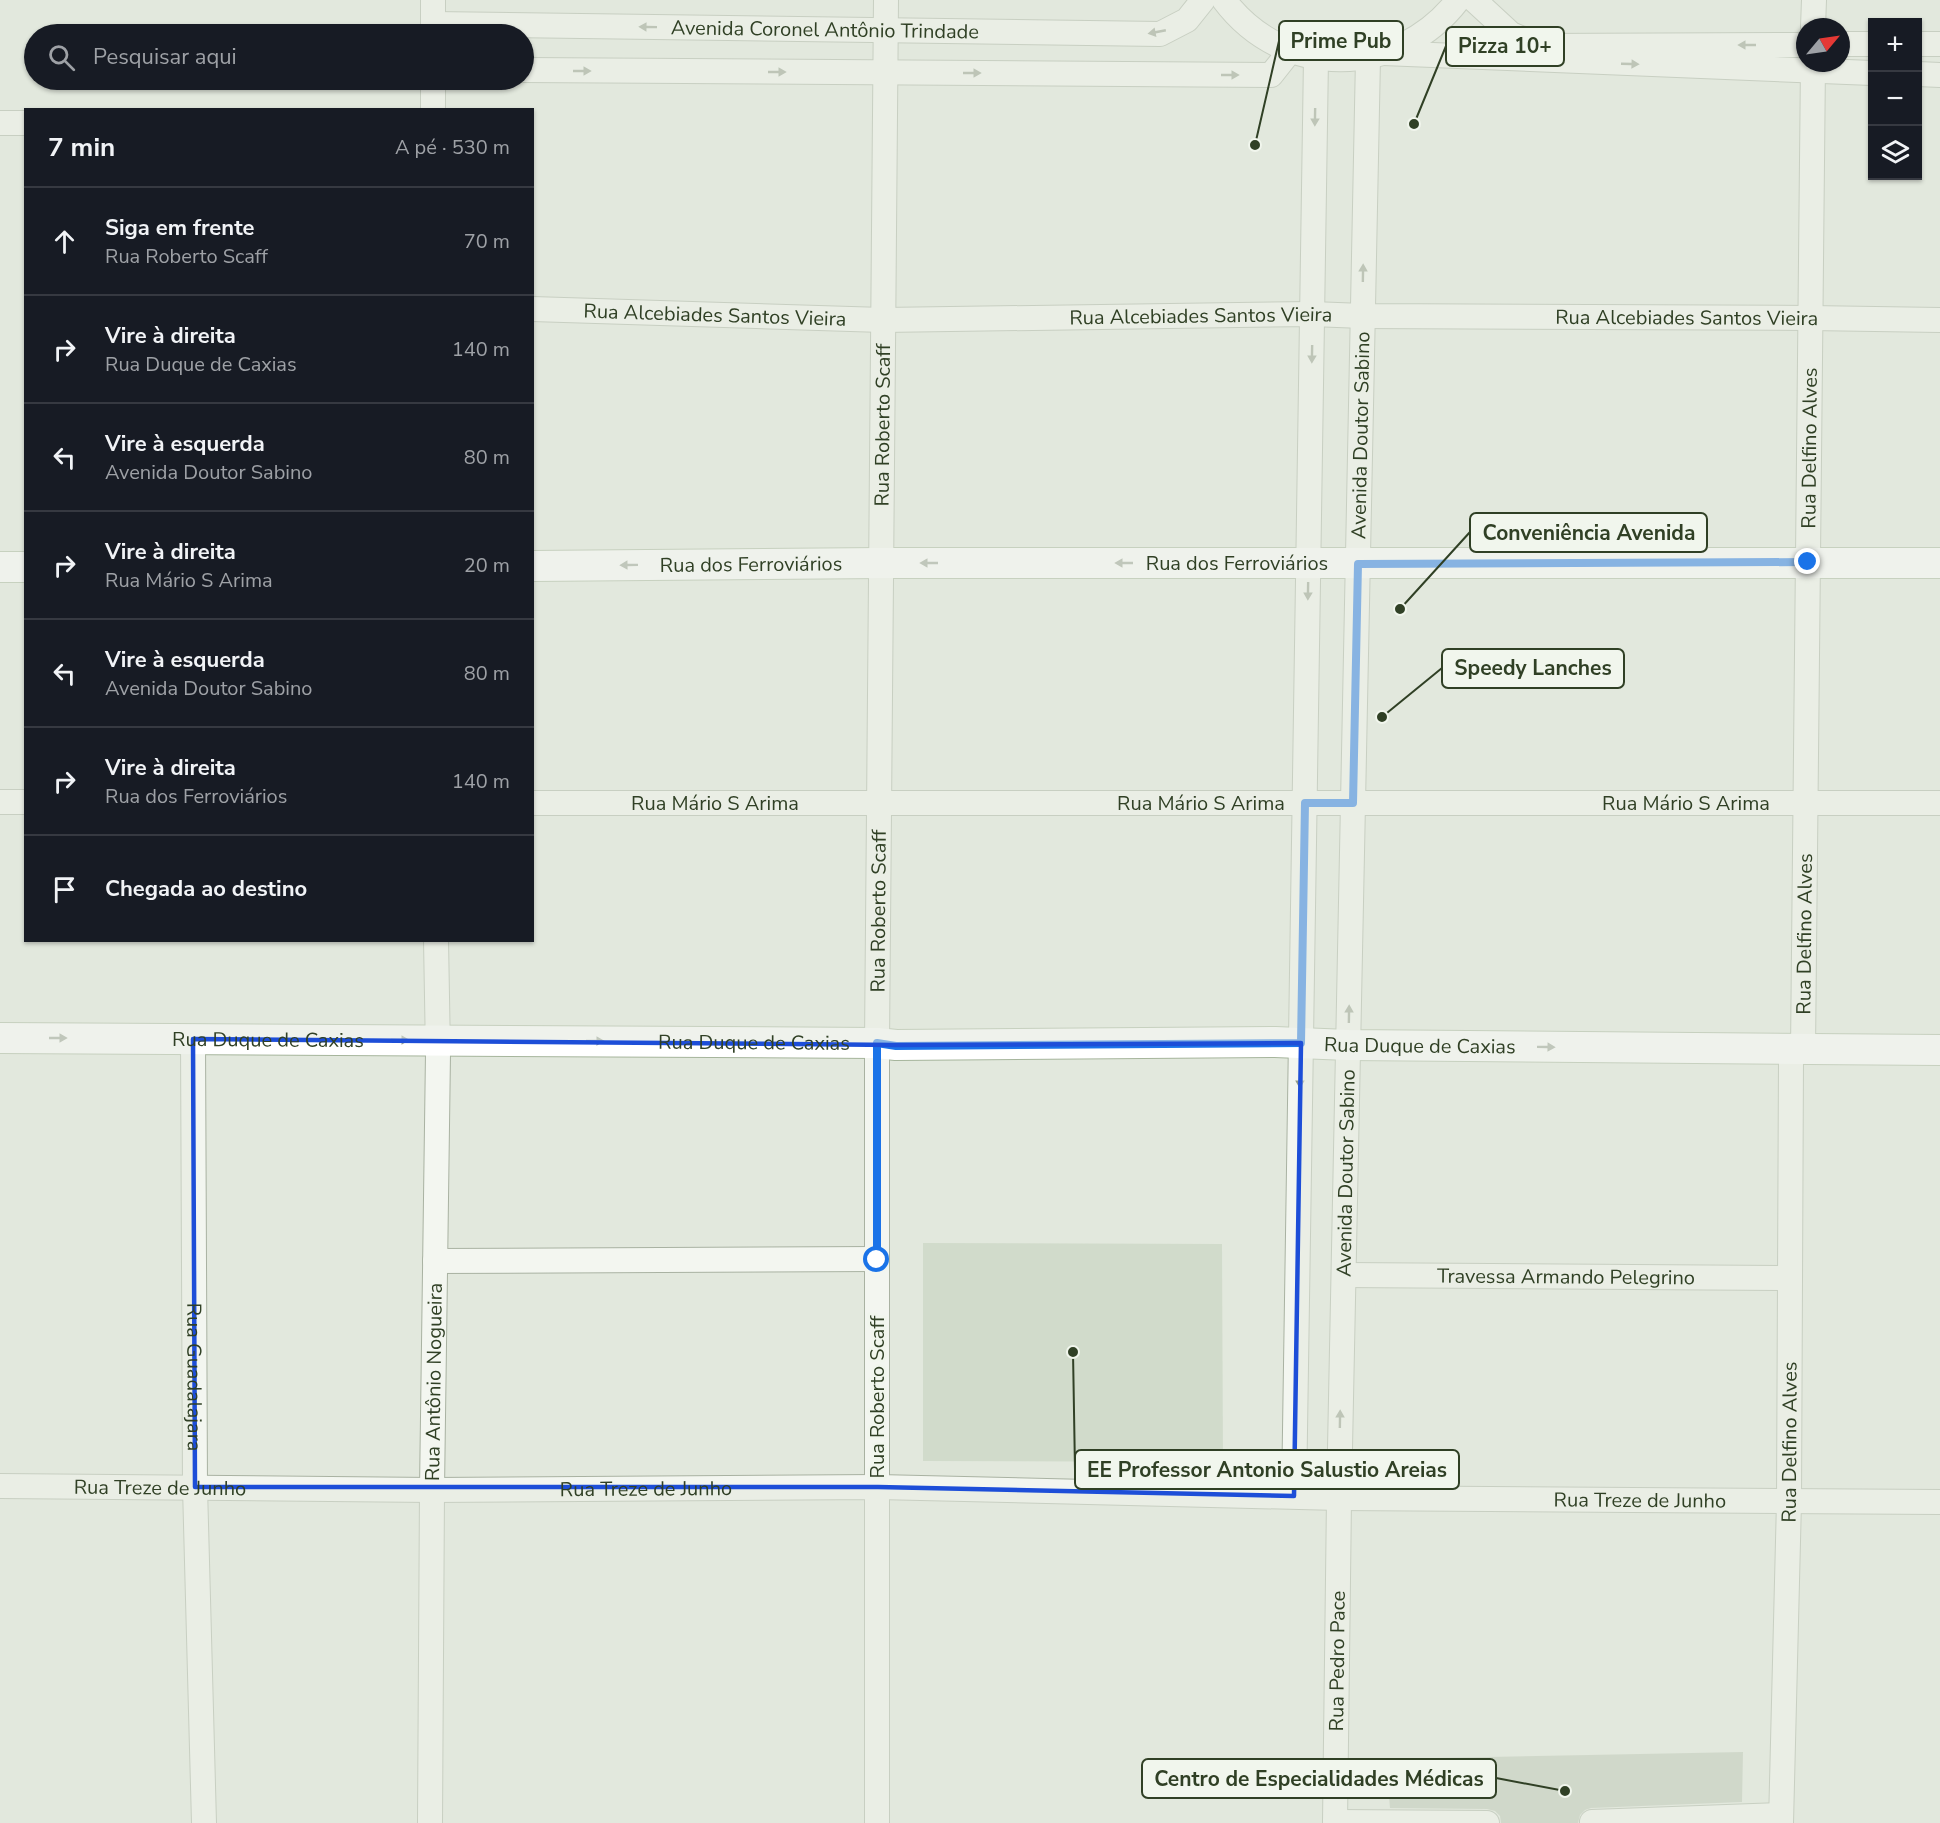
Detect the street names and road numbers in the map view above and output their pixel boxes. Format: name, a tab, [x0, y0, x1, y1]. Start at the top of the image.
street label: Avenida Coronel Antônio Trindade	[671, 14, 979, 46]
street label: Rua Alcebiades Santos Vieira	[583, 298, 847, 333]
street label: Rua Alcebiades Santos Vieira	[1069, 301, 1333, 331]
street label: Rua Alcebiades Santos Vieira	[1555, 304, 1818, 332]
street label: Avenida Doutor Sabino	[1345, 331, 1376, 539]
street label: Rua Roberto Scaff	[869, 343, 897, 507]
street label: Rua Delfino Alves	[1795, 367, 1824, 529]
street label: Rua dos Ferroviários	[660, 550, 842, 579]
street label: Rua dos Ferroviários	[1146, 550, 1328, 577]
street label: Rua Mário S Arima	[631, 790, 799, 817]
street label: Rua Mário S Arima	[1117, 790, 1285, 817]
street label: Rua Mário S Arima	[1602, 790, 1770, 817]
street label: Rua Roberto Scaff	[864, 829, 893, 993]
street label: Rua Delfino Alves	[1790, 853, 1819, 1015]
street label: Rua Duque de Caxias	[172, 1026, 364, 1054]
street label: Rua Duque de Caxias	[658, 1029, 850, 1057]
street label: Rua Duque de Caxias	[1323, 1031, 1516, 1060]
street label: Avenida Doutor Sabino	[1330, 1069, 1362, 1277]
street label: Travessa Armando Pelegrino	[1437, 1263, 1695, 1291]
street label: Rua Antônio Nogueira	[419, 1283, 449, 1481]
street label: Rua Guadalajara	[180, 1303, 208, 1451]
street label: Rua Roberto Scaff	[864, 1315, 891, 1478]
street label: Rua Delfino Alves	[1775, 1361, 1804, 1523]
street label: Rua Treze de Junho	[74, 1474, 246, 1502]
street label: Rua Treze de Junho	[560, 1475, 732, 1503]
street label: Rua Treze de Junho	[1554, 1486, 1726, 1515]
street label: Rua Pedro Pace	[1323, 1590, 1352, 1732]

